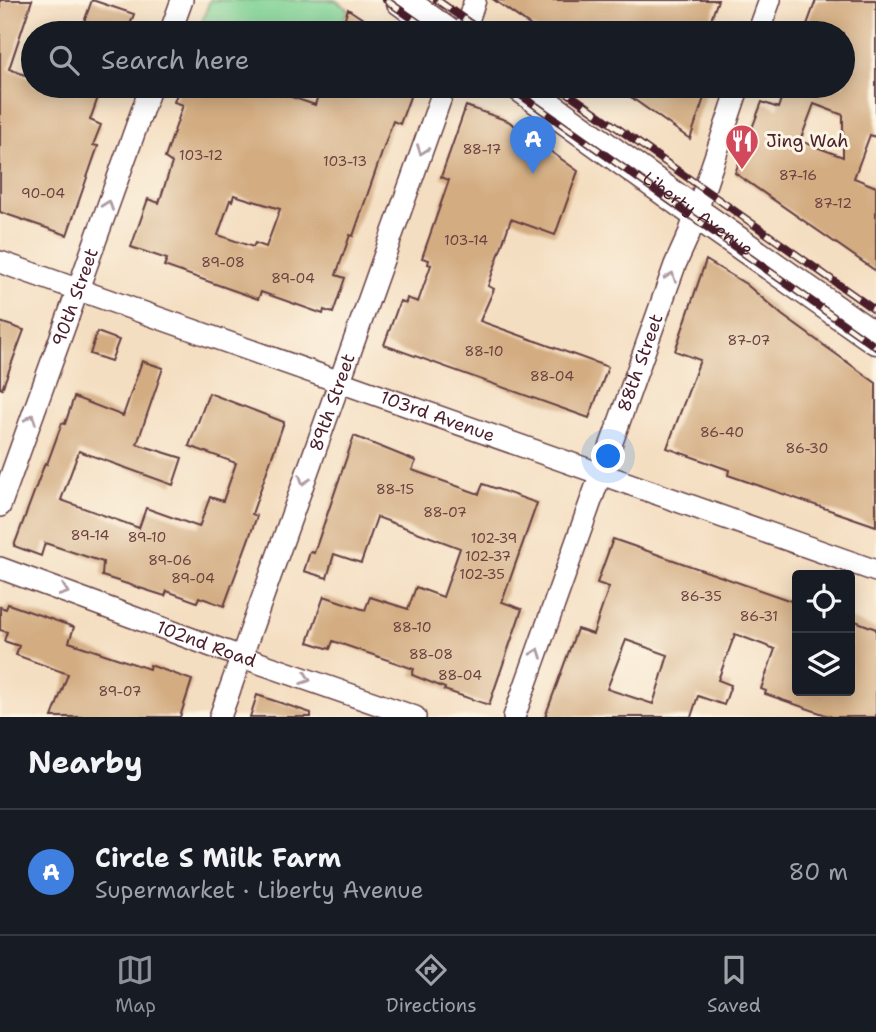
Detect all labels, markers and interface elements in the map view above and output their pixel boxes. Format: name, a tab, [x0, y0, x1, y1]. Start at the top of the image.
search box	[21, 21, 855, 98]
icon: search	[45, 41, 83, 79]
text: Search here	[101, 42, 250, 77]
pin: A	[510, 116, 556, 174]
restaurant icon: Jing Wah	[723, 122, 761, 171]
place label: Jing Wah	[766, 129, 849, 153]
house number: 88-17	[463, 140, 501, 158]
one-way arrow	[416, 144, 430, 156]
house number: 103-12	[179, 146, 223, 164]
house number: 103-13	[323, 152, 367, 170]
street label: Liberty Avenue	[638, 166, 758, 261]
house number: 87-16	[779, 166, 817, 184]
house number: 90-04	[21, 184, 65, 202]
house number: 87-12	[814, 194, 852, 212]
one-way arrow	[100, 199, 114, 212]
house number: 103-14	[444, 231, 488, 249]
street label: 90th Street	[46, 245, 104, 350]
house number: 89-08	[201, 253, 245, 271]
house number: 89-04	[271, 269, 315, 287]
one-way arrow	[663, 272, 677, 284]
street label: 88th Street	[612, 310, 669, 415]
house number: 87-07	[728, 331, 770, 349]
house number: 88-10	[464, 342, 504, 360]
street label: 89th Street	[304, 350, 361, 454]
house number: 88-04	[530, 367, 574, 385]
street label: 103rd Avenue	[377, 385, 498, 448]
one-way arrow	[23, 414, 37, 426]
house number: 86-40	[700, 423, 744, 441]
your location	[591, 439, 625, 473]
house number: 86-30	[786, 439, 828, 457]
one-way arrow	[298, 473, 312, 485]
house number: 88-15	[376, 480, 414, 498]
house number: 88-07	[423, 503, 467, 521]
house number: 89-14	[71, 526, 109, 544]
house number: 89-10	[128, 528, 166, 546]
house number: 102-39	[471, 529, 517, 547]
house number: 102-37	[465, 547, 511, 565]
house number: 89-06	[148, 551, 192, 569]
house number: 102-35	[459, 565, 505, 583]
house number: 89-04	[171, 569, 215, 587]
map controls	[792, 570, 855, 696]
button: locate	[792, 570, 855, 633]
one-way arrow	[57, 583, 69, 597]
house number: 86-35	[680, 587, 722, 605]
house number: 86-31	[740, 607, 778, 625]
street label: 102nd Road	[153, 615, 259, 673]
house number: 88-10	[392, 618, 432, 636]
button: layers	[792, 633, 855, 696]
house number: 88-08	[409, 645, 453, 663]
one-way arrow	[528, 647, 542, 659]
house number: 88-04	[438, 666, 482, 684]
one-way arrow	[299, 671, 312, 685]
house number: 89-07	[98, 682, 142, 700]
text: Nearby	[28, 742, 143, 783]
text: Circle S Milk Farm	[95, 840, 341, 875]
text: A	[42, 857, 60, 887]
text: 80 m	[789, 857, 848, 887]
text: Supermarket · Liberty Avenue	[95, 875, 424, 905]
tab: Map	[115, 951, 156, 1018]
tab: Directions	[386, 951, 477, 1018]
tab: Saved	[707, 951, 761, 1018]

